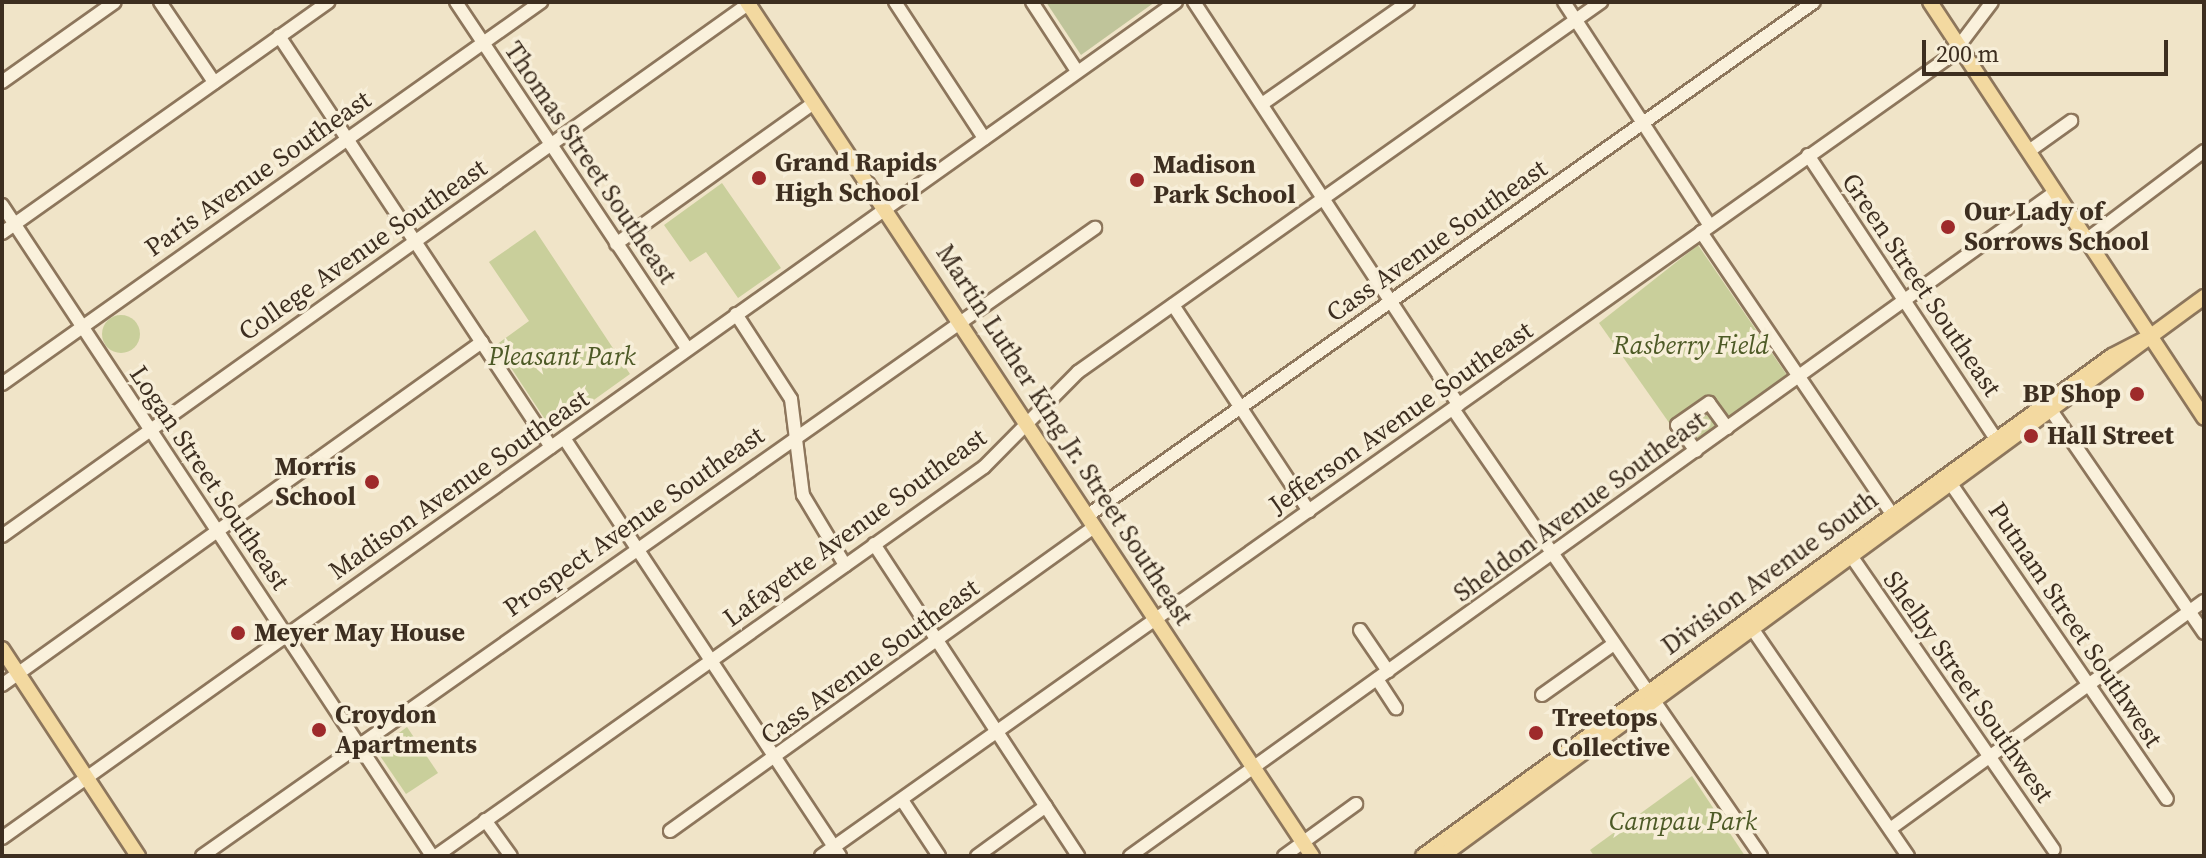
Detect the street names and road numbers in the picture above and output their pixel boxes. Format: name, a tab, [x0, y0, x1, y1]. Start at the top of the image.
street label: Thomas Street Southeast	[497, 36, 683, 290]
street label: Paris Avenue Southeast	[139, 84, 377, 264]
street label: College Avenue Southeast	[233, 152, 493, 348]
street label: Cass Avenue Southeast	[1321, 153, 1553, 329]
street label: Green Street Southeast	[1835, 167, 2007, 403]
street label: Martin Luther King Jr. Street Southeast	[929, 239, 1199, 631]
street label: Jefferson Avenue Southeast	[1263, 315, 1539, 521]
street label: Logan Street Southeast	[122, 360, 296, 596]
street label: Madison Avenue Southeast	[323, 383, 595, 587]
street label: Sheldon Avenue Southeast	[1448, 405, 1712, 609]
street label: Prospect Avenue Southeast	[498, 420, 770, 624]
street label: Lafayette Avenue Southeast	[717, 422, 993, 634]
street label: Division Avenue South	[1656, 484, 1884, 662]
street label: Putnam Street Southwest	[1981, 497, 2169, 753]
street label: Shelby Street Southwest	[1876, 565, 2060, 809]
street label: Cass Avenue Southeast	[755, 572, 985, 752]

